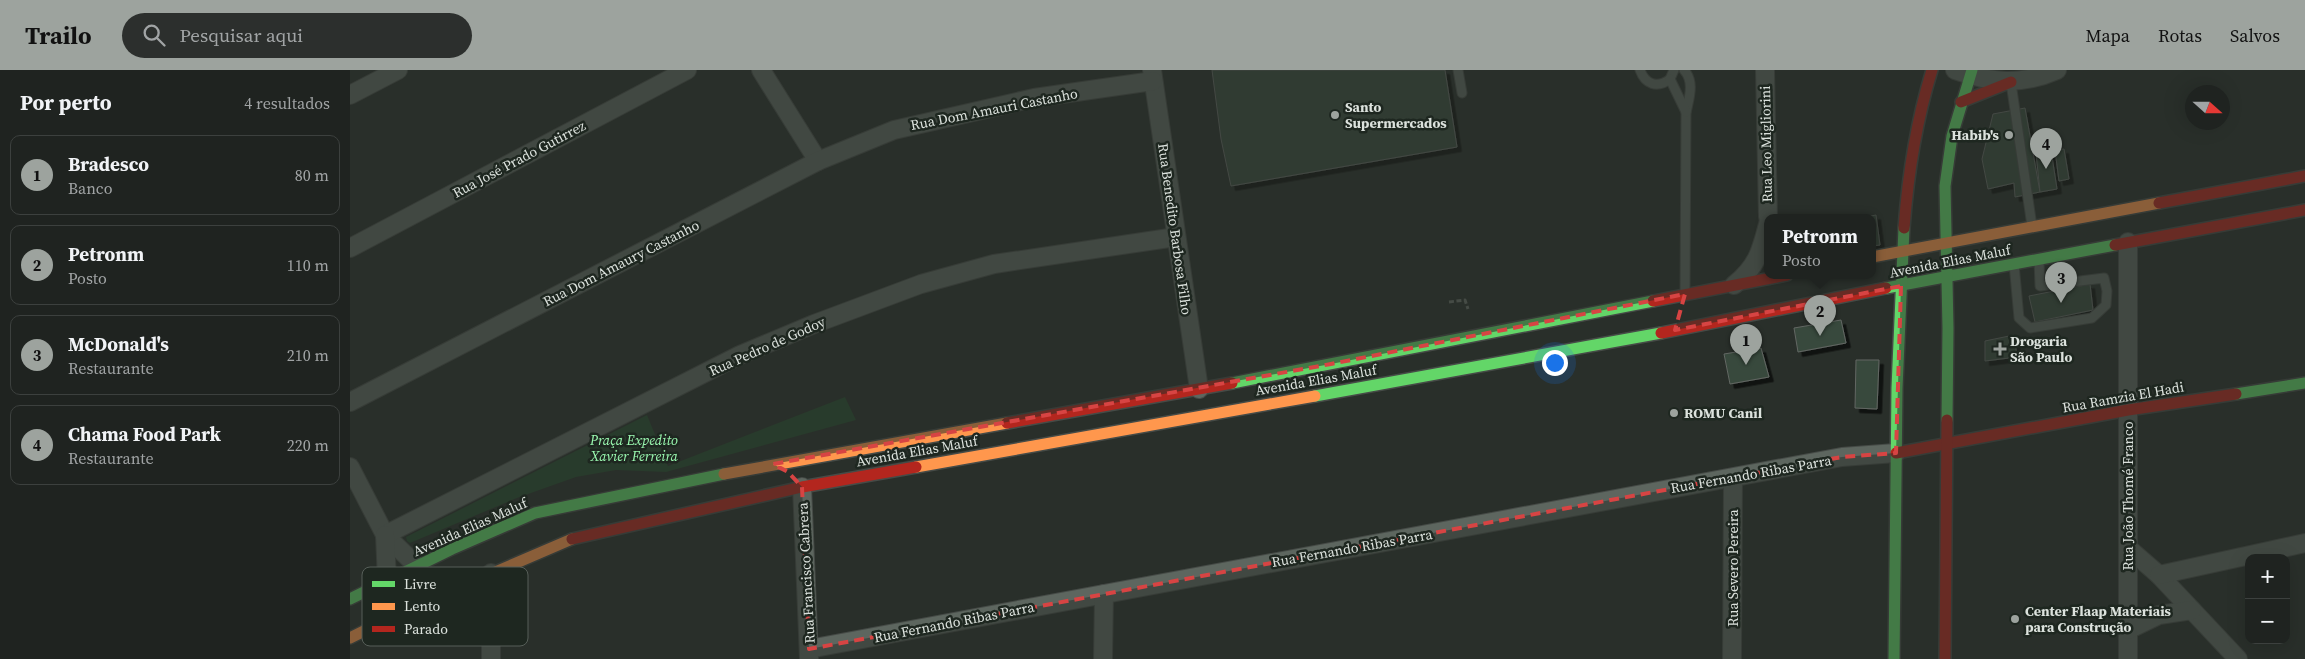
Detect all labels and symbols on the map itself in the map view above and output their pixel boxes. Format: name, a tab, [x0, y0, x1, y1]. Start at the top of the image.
street label: Rua Dom Amauri Castanho	[909, 83, 1080, 135]
north arrow	[2185, 85, 2230, 130]
street label: Rua Leo Migliorini	[1755, 86, 1777, 202]
place label: Santo Supermercados	[1345, 97, 1447, 133]
marker: Santo Supermercados	[1329, 109, 1341, 121]
street label: Rua José Prado Gutirrez	[449, 115, 590, 203]
place label: Habib's	[1951, 125, 2000, 145]
pin: 4	[2030, 128, 2062, 169]
marker: Habib's	[2003, 129, 2015, 141]
street label: Rua Benedito Barbosa Filho	[1153, 142, 1197, 316]
street label: Rua Dom Amaury Castanho	[539, 215, 703, 311]
street label: Avenida Elias Maluf	[1888, 239, 2013, 283]
pin: 3	[2045, 262, 2077, 303]
pin: 2	[1804, 295, 1836, 336]
street label: Rua Pedro de Godoy	[706, 311, 829, 381]
pin: 1	[1730, 324, 1762, 365]
place label: Drogaria São Paulo	[2010, 331, 2073, 367]
marker: Drogaria São Paulo	[1994, 343, 2006, 355]
your location	[1542, 350, 1568, 376]
street label: Avenida Elias Maluf	[1254, 359, 1379, 401]
street label: Rua Ramzia El Hadi	[2061, 376, 2185, 418]
place label: ROMU Canil	[1684, 403, 1763, 423]
marker: ROMU Canil	[1668, 407, 1680, 419]
street label: Rua João Thomé Franco	[2118, 421, 2138, 571]
park label: Praça Expedito Xavier Ferreira	[589, 430, 678, 466]
street label: Avenida Elias Maluf	[855, 430, 980, 472]
street label: Rua Fernando Ribas Parra	[1669, 450, 1834, 498]
street label: Avenida Elias Maluf	[410, 492, 531, 561]
street label: Rua Francisco Cabrera	[792, 501, 820, 644]
street label: Rua Severo Pereira	[1723, 508, 1743, 627]
street label: Rua Fernando Ribas Parra	[1270, 524, 1435, 572]
legend	[362, 567, 528, 646]
text: Livre	[404, 574, 436, 594]
text: Lento	[404, 596, 440, 616]
street label: Rua Fernando Ribas Parra	[872, 596, 1037, 647]
place label: Center Flaap Materiais para Construção	[2025, 601, 2172, 637]
marker: Center Flaap Materiais para Construção	[2009, 613, 2021, 625]
text: Parado	[404, 619, 448, 639]

